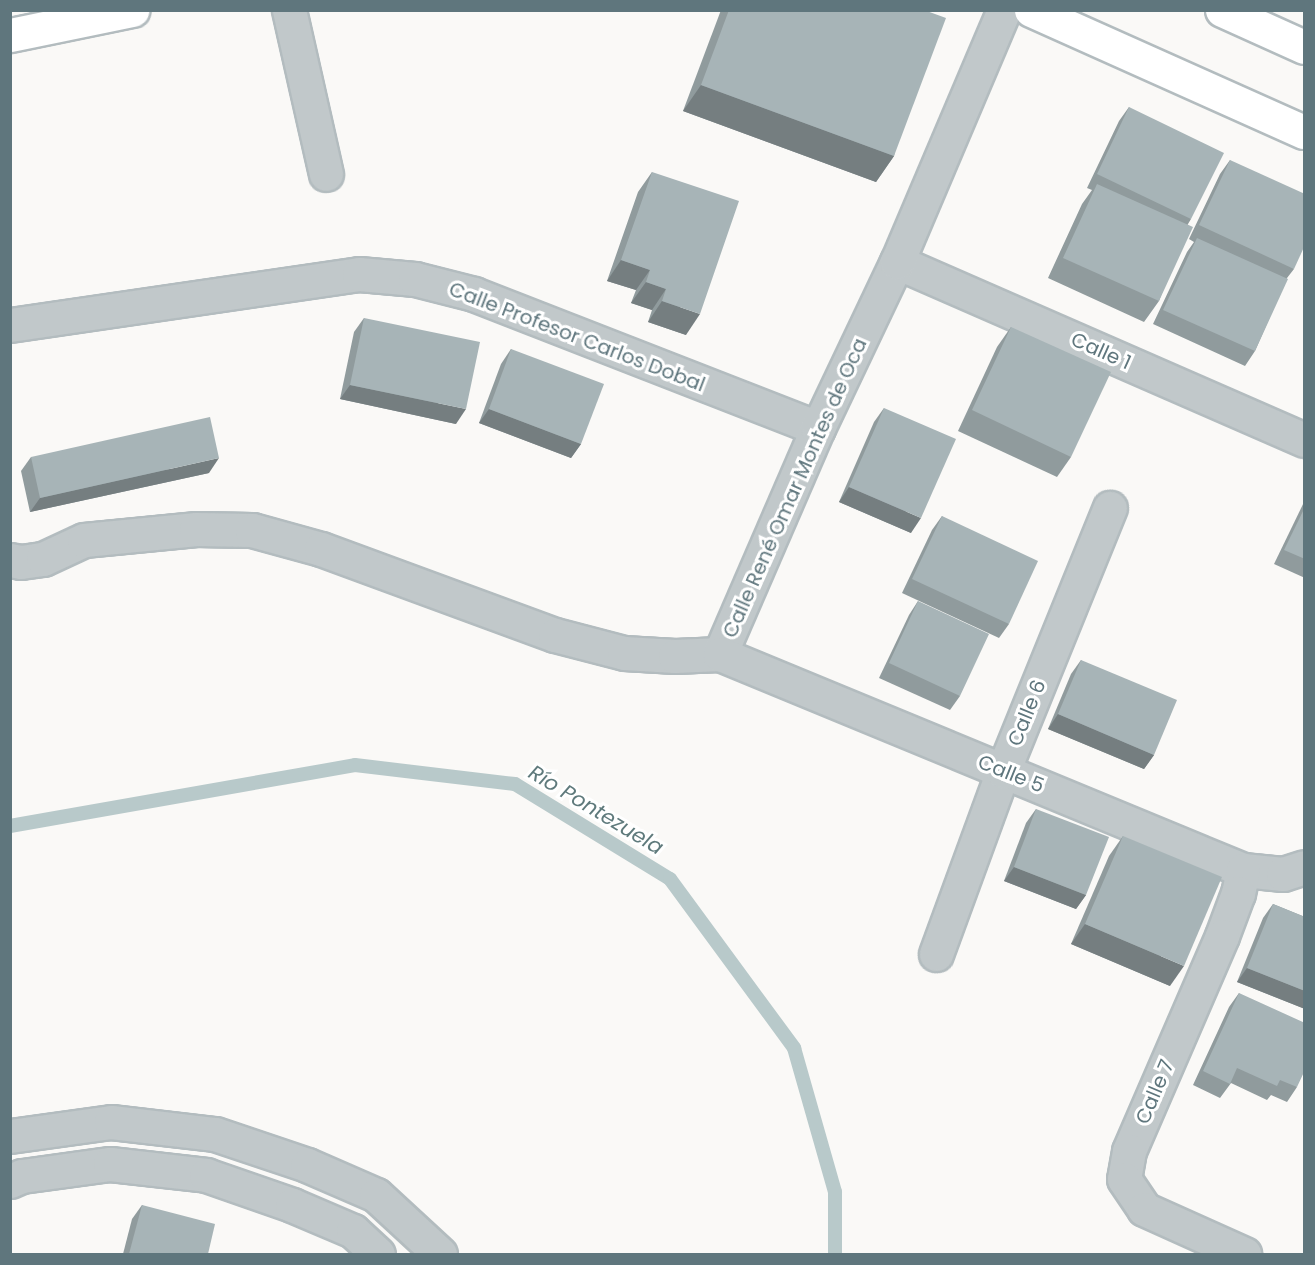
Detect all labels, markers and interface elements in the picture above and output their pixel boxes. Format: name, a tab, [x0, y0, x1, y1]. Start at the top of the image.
street label: Calle Profesor Carlos Dobal	[446, 277, 708, 397]
street label: Calle 1	[1067, 327, 1135, 375]
street label: Calle René Omar Montes de Oca	[718, 335, 872, 641]
street label: Calle 6	[1003, 676, 1051, 750]
street label: Calle 5	[974, 750, 1048, 798]
water label: Río Pontezuela	[524, 760, 668, 860]
street label: Calle 7	[1131, 1056, 1179, 1128]

